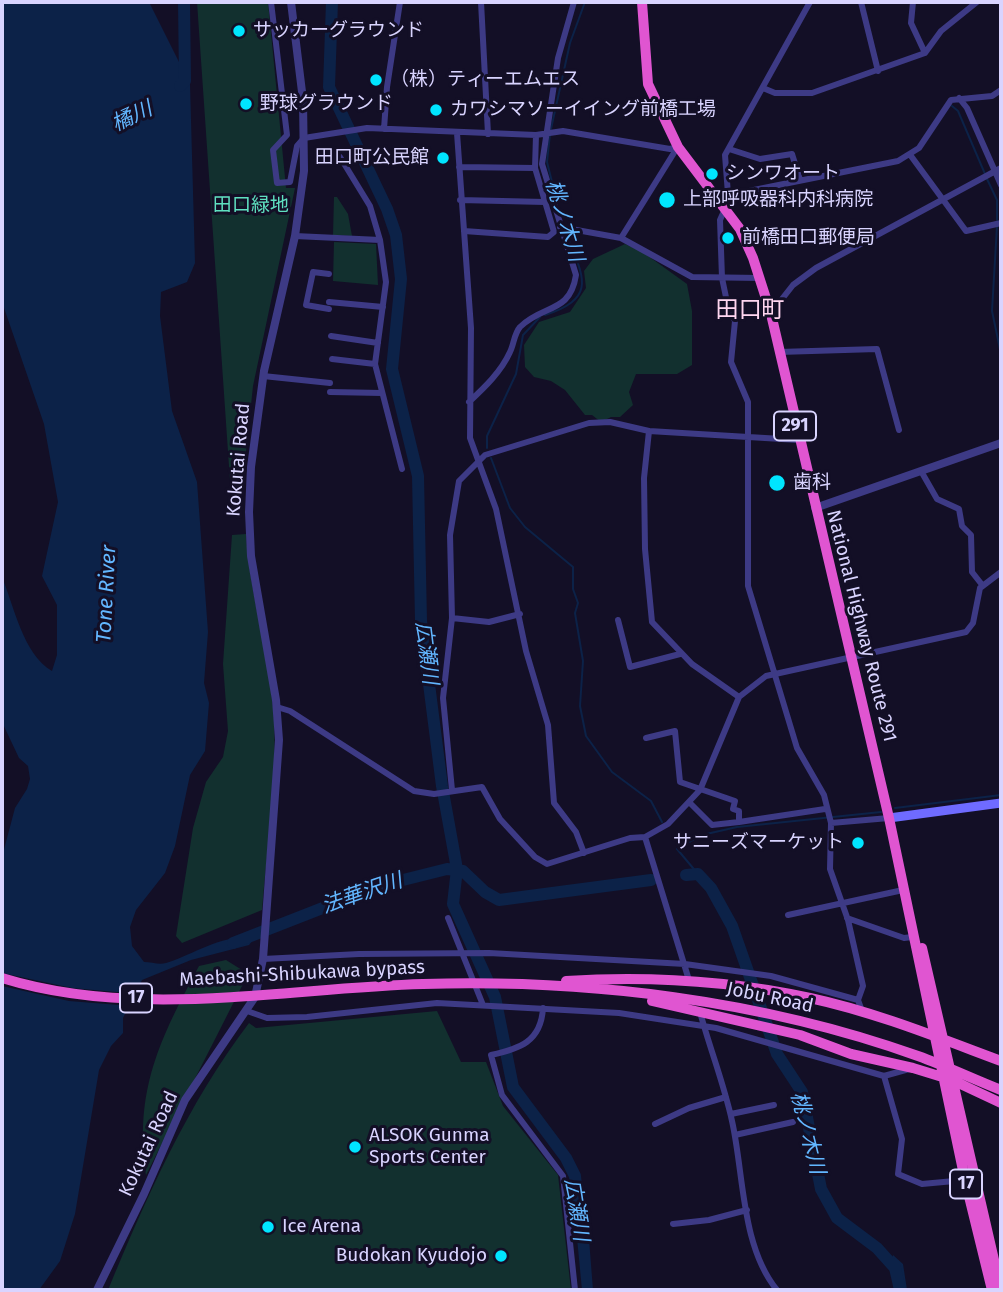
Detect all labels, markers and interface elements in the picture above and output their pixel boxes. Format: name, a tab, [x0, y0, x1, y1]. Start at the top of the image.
place label: サッカーグラウンド	[253, 20, 424, 42]
marker: サッカーグラウンド	[231, 23, 247, 39]
place label: （株）ティーエムエス	[390, 69, 580, 91]
marker: （株）ティーエムエス	[368, 72, 384, 88]
place label: 野球グラウンド	[260, 93, 393, 115]
marker: 野球グラウンド	[238, 96, 254, 112]
water label: 橘川	[108, 97, 156, 137]
place label: カワシマソーイイング前橋工場	[450, 99, 716, 121]
marker: カワシマソーイイング前橋工場	[428, 102, 444, 118]
place label: 田口町公民館	[315, 147, 429, 169]
marker: 田口町公民館	[435, 150, 451, 166]
place label: シンワオート	[726, 163, 840, 185]
marker: シンワオート	[704, 166, 720, 182]
water label: 桃ノ木川	[540, 177, 588, 265]
place label: 上部呼吸器科内科病院	[683, 189, 873, 211]
marker: 上部呼吸器科内科病院	[657, 190, 677, 210]
park label: 田口緑地	[213, 195, 289, 217]
place label: 前橋田口郵便局	[742, 227, 875, 249]
marker: 前橋田口郵便局	[720, 230, 736, 246]
district label: 田口町	[716, 297, 784, 325]
street label: Kokutai Road	[223, 402, 255, 518]
road number: 291	[774, 412, 816, 440]
place label: 歯科	[793, 472, 831, 494]
marker: 歯科	[767, 473, 787, 493]
street label: National Highway Route 291	[821, 508, 901, 744]
water label: Tone River	[92, 545, 122, 643]
water label: 広瀬川	[410, 620, 442, 686]
place label: サニーズマーケット	[673, 832, 844, 854]
marker: サニーズマーケット	[850, 835, 866, 851]
water label: 法華沢川	[318, 868, 406, 920]
street label: Maebashi-Shibukawa bypass	[179, 956, 425, 992]
street label: Jobu Road	[725, 978, 815, 1018]
road number: 17	[120, 984, 152, 1013]
street label: Kokutai Road	[115, 1088, 183, 1200]
water label: 桃ノ木川	[785, 1089, 829, 1177]
place label: ALSOK Gunma Sports Center	[369, 1125, 490, 1169]
marker: ALSOK Gunma Sports Center	[347, 1139, 363, 1155]
road number: 17	[950, 1170, 982, 1198]
water label: 広瀬川	[559, 1177, 593, 1243]
place label: Ice Arena	[282, 1216, 361, 1238]
marker: Ice Arena	[260, 1219, 276, 1235]
place label: Budokan Kyudojo	[336, 1245, 487, 1267]
marker: Budokan Kyudojo	[493, 1248, 509, 1264]

